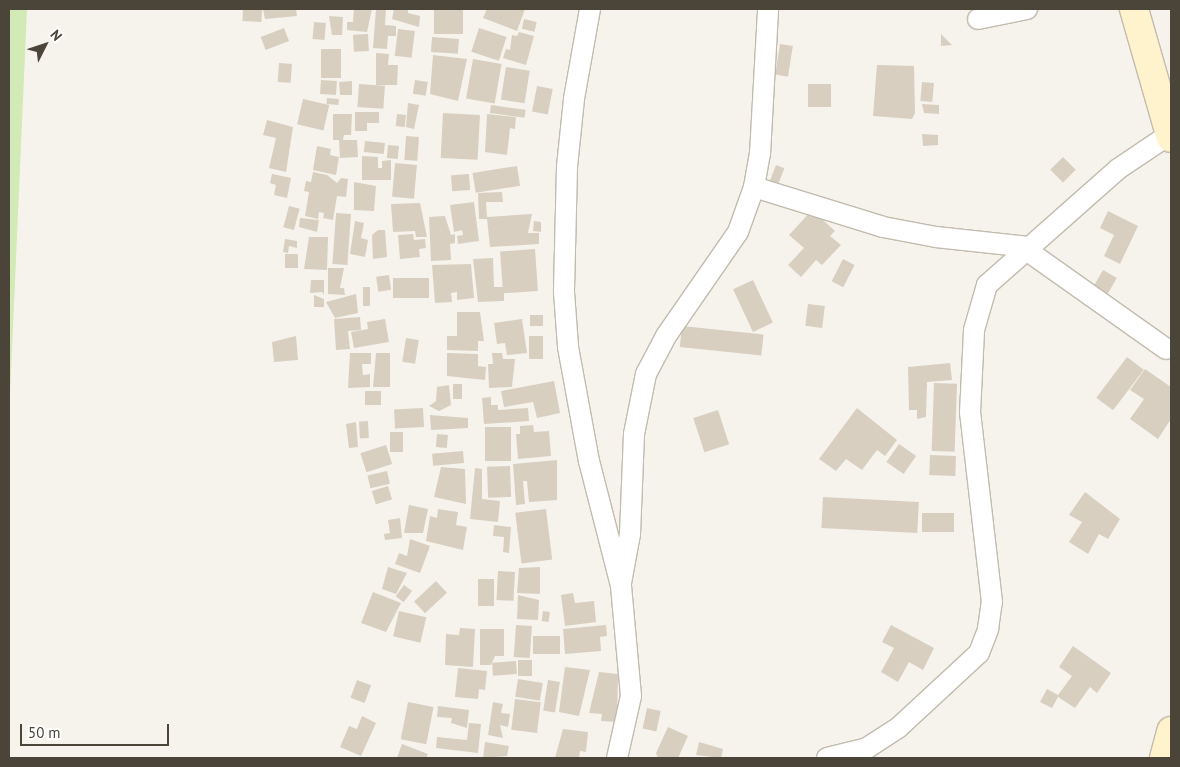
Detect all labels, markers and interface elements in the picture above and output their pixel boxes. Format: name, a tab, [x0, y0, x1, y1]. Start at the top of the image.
north arrow	[20, 20, 70, 70]
text: N	[47, 26, 66, 45]
scale bar	[22, 714, 171, 746]
text: 50 m	[28, 723, 61, 742]

